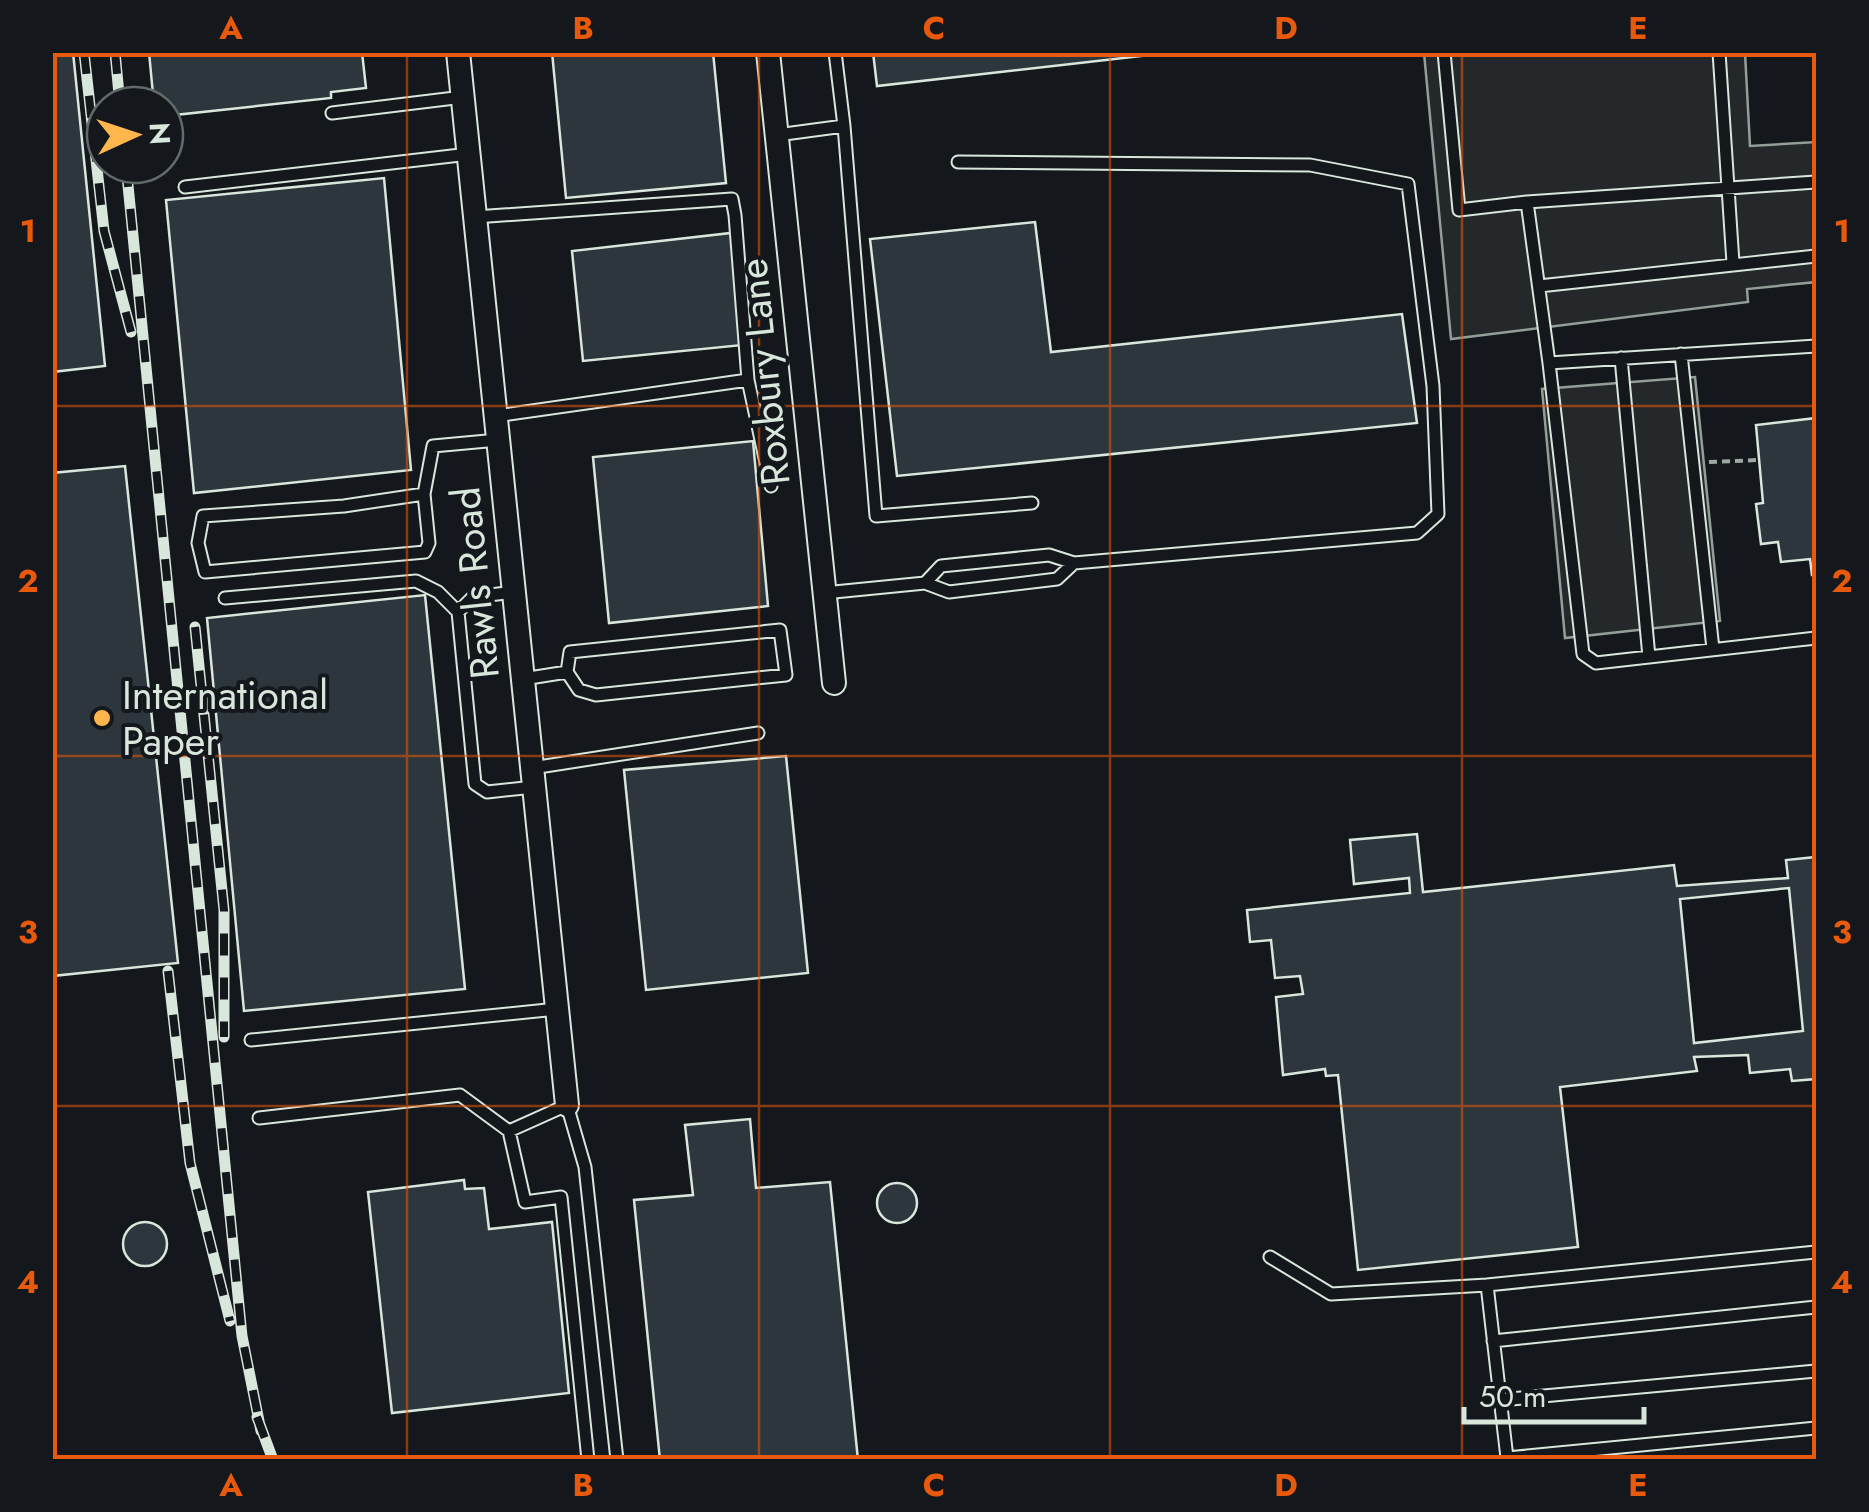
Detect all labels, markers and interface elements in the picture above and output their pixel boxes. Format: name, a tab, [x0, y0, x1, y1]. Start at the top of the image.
text: A	[218, 5, 243, 51]
text: B	[572, 5, 594, 51]
text: C	[923, 5, 945, 51]
text: D	[1274, 5, 1298, 51]
text: E	[1628, 5, 1648, 51]
north arrow	[85, 85, 185, 185]
text: N	[138, 122, 181, 146]
text: 1	[20, 208, 36, 254]
text: 1	[1834, 208, 1850, 254]
street label: Roxbury Lane	[723, 256, 805, 488]
street label: Rawls Road	[436, 484, 514, 682]
text: 2	[18, 558, 39, 604]
text: 2	[1832, 558, 1853, 604]
place label: International Paper	[122, 666, 328, 770]
marker: International Paper	[91, 707, 113, 729]
text: 3	[18, 909, 38, 955]
text: 3	[1832, 909, 1852, 955]
text: 4	[17, 1259, 39, 1305]
text: 4	[1831, 1259, 1853, 1305]
scale bar	[1464, 1362, 1644, 1424]
text: 50 m	[1479, 1375, 1546, 1418]
text: A	[218, 1462, 243, 1508]
text: B	[572, 1462, 594, 1508]
text: C	[923, 1462, 945, 1508]
text: D	[1274, 1462, 1298, 1508]
text: E	[1628, 1462, 1648, 1508]

